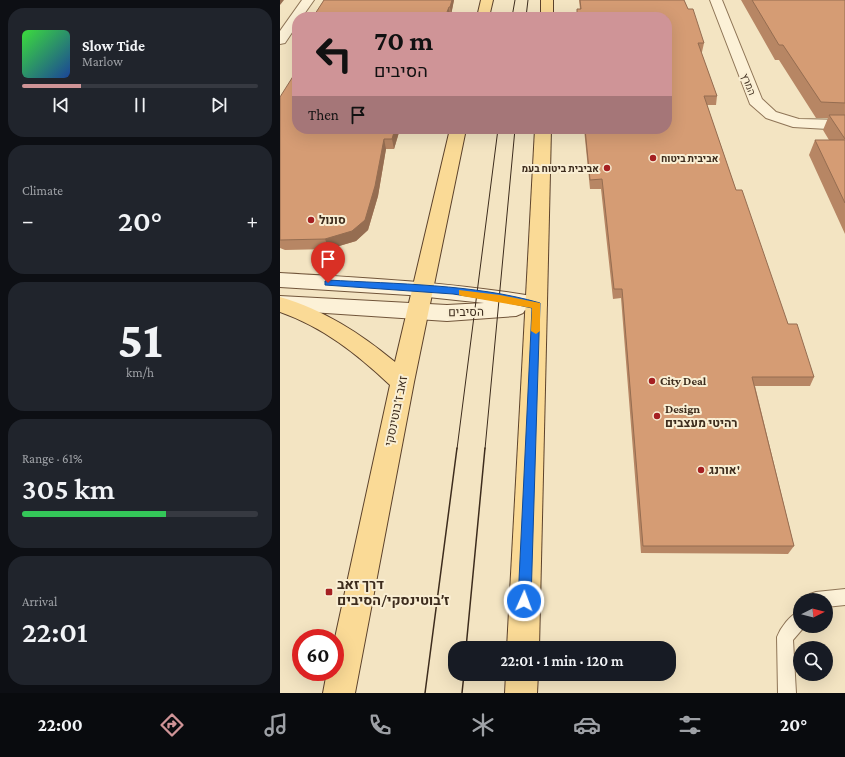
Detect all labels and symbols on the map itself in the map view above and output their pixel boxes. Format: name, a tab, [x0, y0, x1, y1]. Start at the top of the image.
street label: המרץ	[739, 72, 758, 97]
marker: אביבית ביטוח	[648, 153, 658, 163]
place label: אביבית ביטוח	[661, 153, 719, 164]
place label: אביבית ביטוח בעמ	[521, 163, 599, 174]
marker: אביבית ביטוח בעמ	[602, 163, 612, 173]
place label: סונול	[319, 213, 346, 227]
marker: סונול	[306, 215, 316, 225]
pin	[311, 242, 345, 283]
street label: הסיבים	[448, 305, 484, 319]
place label: City Deal	[660, 374, 707, 388]
street label: זאב ז'בוטינסקי	[382, 375, 410, 447]
marker: City Deal	[647, 376, 657, 386]
place label: Design רהיטי מעצבים	[665, 402, 737, 430]
marker: Design רהיטי מעצבים	[652, 411, 662, 421]
place label: אורנג'	[709, 463, 740, 477]
marker: אורנג'	[696, 465, 706, 475]
place label: דרך זאב ז׳בוטינסקי/הסיבים	[337, 576, 449, 608]
position arrow	[503, 580, 545, 622]
marker: דרך זאב ז׳בוטינסקי/הסיבים	[324, 587, 334, 597]
north arrow	[793, 593, 833, 633]
speed limit sign: 60	[292, 629, 344, 681]

